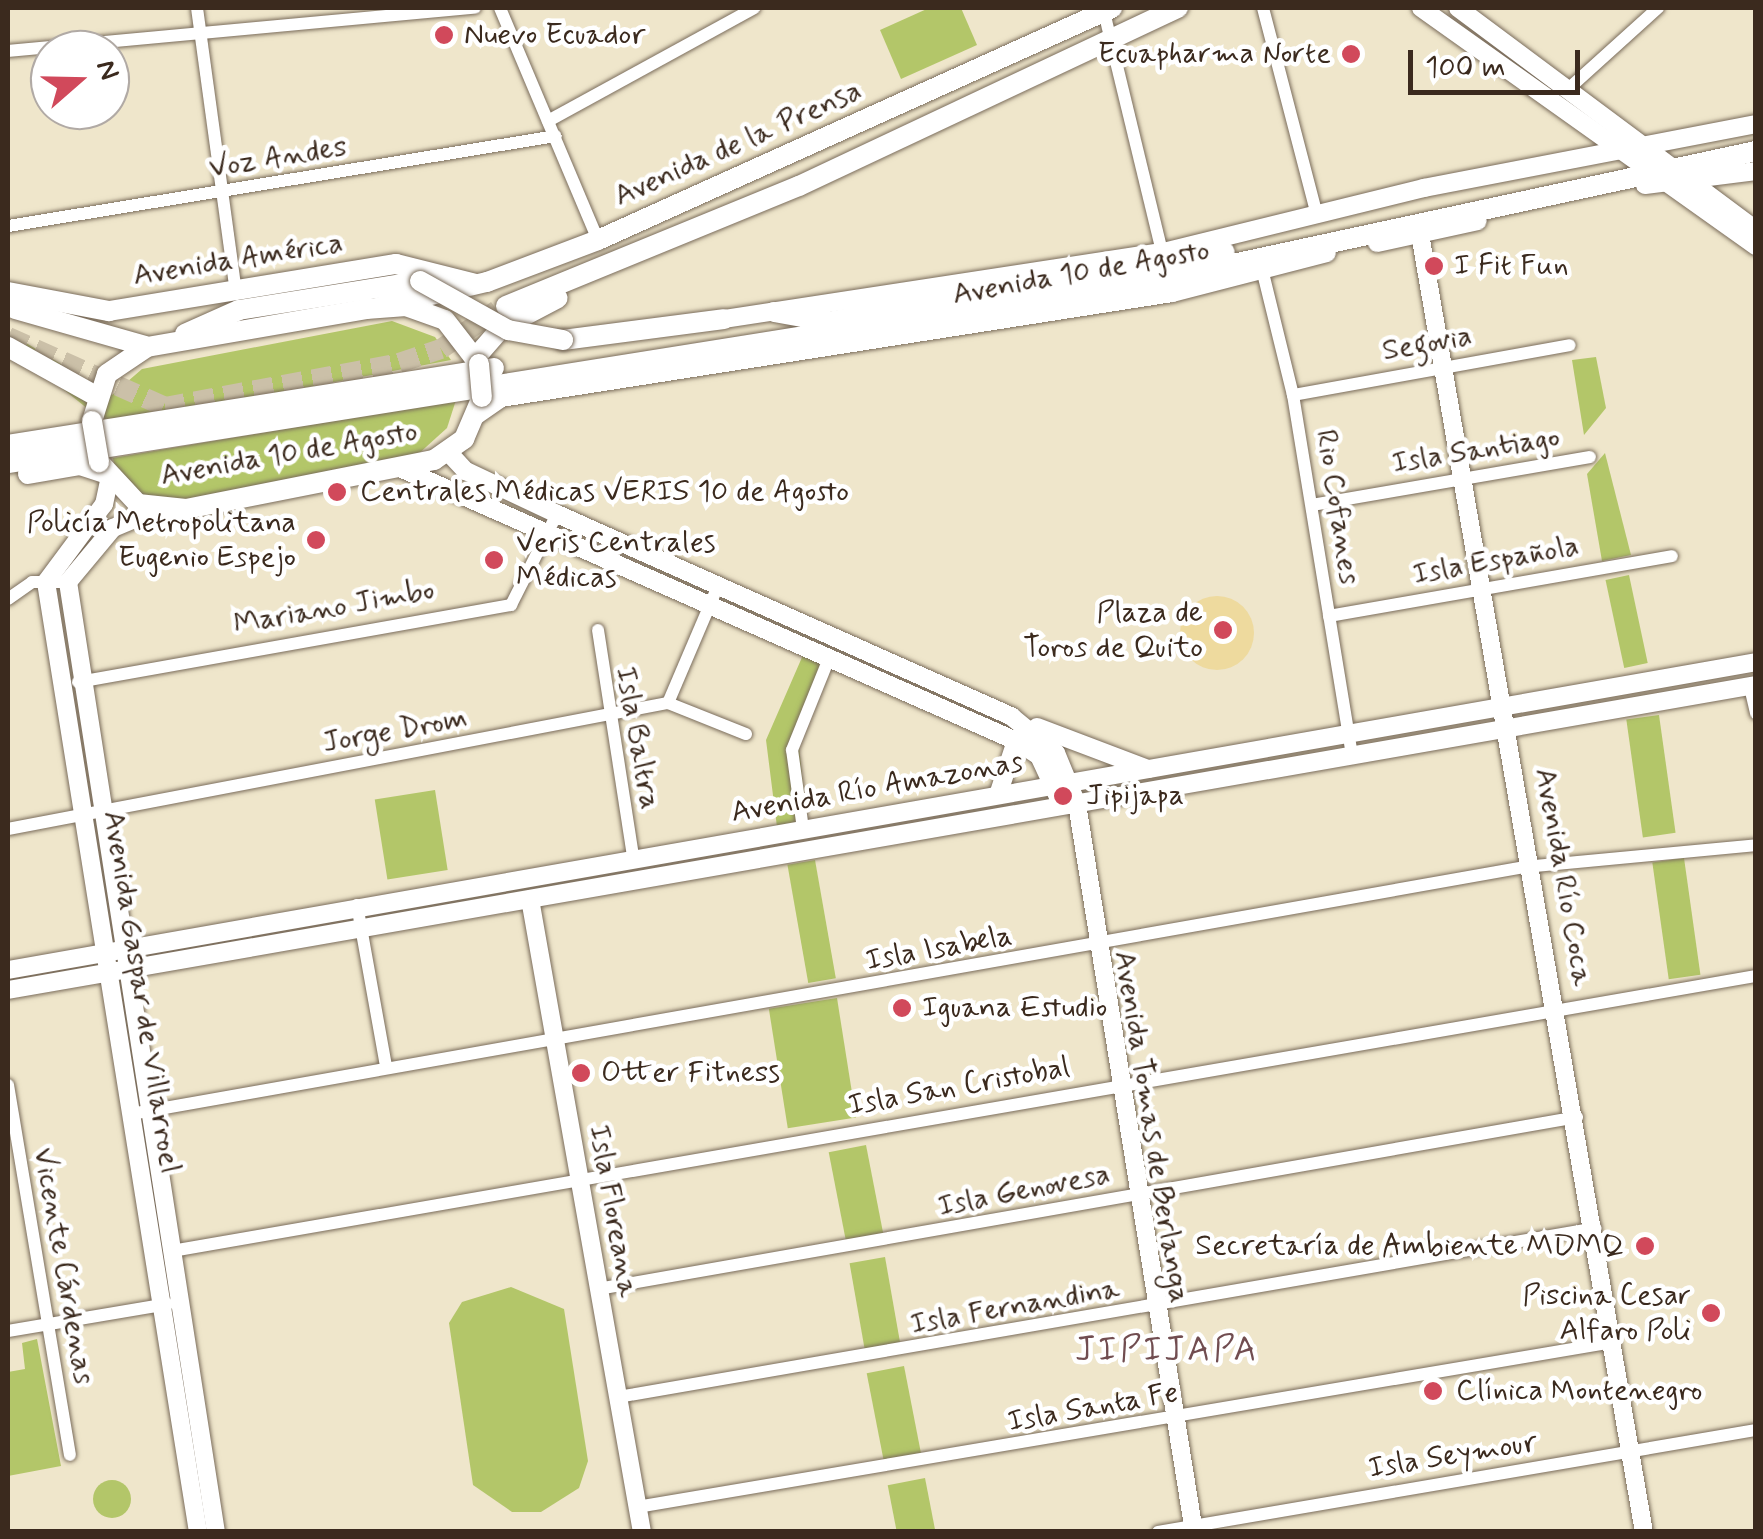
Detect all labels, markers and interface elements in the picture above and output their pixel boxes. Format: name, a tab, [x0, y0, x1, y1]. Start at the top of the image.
place label: Nuevo Ecuador	[464, 17, 645, 53]
marker: Nuevo Ecuador	[433, 24, 455, 46]
north arrow	[30, 30, 130, 130]
scale bar	[1413, 30, 1586, 92]
place label: Ecuapharma Norte	[1094, 36, 1331, 72]
marker: Ecuapharma Norte	[1340, 43, 1362, 65]
text: 100 m	[1425, 48, 1506, 87]
text: N	[86, 55, 127, 85]
street label: Avenida de la Prensa	[607, 72, 869, 216]
street label: Voz Andes	[211, 130, 345, 186]
street label: Avenida América	[130, 226, 346, 294]
street label: Avenida 10 de Agosto	[949, 233, 1213, 313]
place label: I Fit Fun	[1454, 248, 1567, 284]
marker: I Fit Fun	[1423, 255, 1445, 277]
street label: Segovia	[1379, 318, 1475, 370]
street label: Avenida 10 de Agosto	[157, 414, 421, 494]
street label: Isla Santiago	[1390, 420, 1562, 482]
street label: Rio Cofanes	[1307, 427, 1367, 587]
place label: Centrales Médicas VERIS 10 de Agosto	[360, 474, 852, 510]
marker: Centrales Médicas VERIS 10 de Agosto	[324, 479, 350, 505]
place label: Policía Metropolitana Eugenio Espejo	[26, 505, 296, 576]
place label: Veris Centrales Médicas	[516, 525, 714, 596]
marker: Policía Metropolitana Eugenio Espejo	[305, 529, 327, 551]
street label: Isla Española	[1411, 529, 1581, 593]
marker: Veris Centrales Médicas	[481, 547, 507, 573]
street label: Mariano Jimbo	[231, 573, 437, 643]
place label: Plaza de Toros de Quito	[1029, 595, 1203, 666]
marker: Plaza de Toros de Quito	[1212, 619, 1234, 641]
street label: Isla Baltra	[607, 666, 667, 810]
street label: Jorge Drom	[320, 701, 470, 761]
street label: Avenida Río Amazonas	[729, 745, 1025, 831]
street label: Avenida Río Coca	[1526, 767, 1600, 987]
place label: Jipijapa	[1086, 778, 1184, 814]
marker: Jipijapa	[1050, 783, 1076, 809]
street label: Avenida Gaspar de Villarroel	[96, 815, 186, 1169]
street label: Isla Isabela	[860, 918, 1018, 980]
street label: Avenida Tomas de Berlanga	[1106, 952, 1196, 1302]
place label: Iguana Estudio	[922, 990, 1104, 1026]
marker: Iguana Estudio	[891, 997, 913, 1019]
street label: Isla San Cristobal	[845, 1050, 1073, 1124]
place label: Otter Fitness	[601, 1055, 785, 1091]
marker: Otter Fitness	[570, 1062, 592, 1084]
street label: Isla Floreana	[580, 1124, 646, 1298]
street label: Vicente Cárdenas	[24, 1143, 102, 1389]
street label: Isla Genovesa	[934, 1157, 1114, 1225]
place label: Secretaría de Ambiente MDMQ	[1199, 1228, 1625, 1264]
marker: Secretaría de Ambiente MDMQ	[1634, 1235, 1656, 1257]
street label: Isla Fernandina	[907, 1271, 1123, 1343]
place label: Piscina Cesar Alfaro Poli	[1516, 1278, 1691, 1348]
marker: Piscina Cesar Alfaro Poli	[1700, 1302, 1722, 1324]
district label: JIPIJAPA	[1076, 1329, 1258, 1371]
place label: Clínica Montenegro	[1456, 1373, 1702, 1409]
street label: Isla Santa Fe	[1004, 1375, 1182, 1441]
marker: Clínica Montenegro	[1420, 1378, 1446, 1404]
street label: Isla Seymour	[1361, 1424, 1545, 1488]

